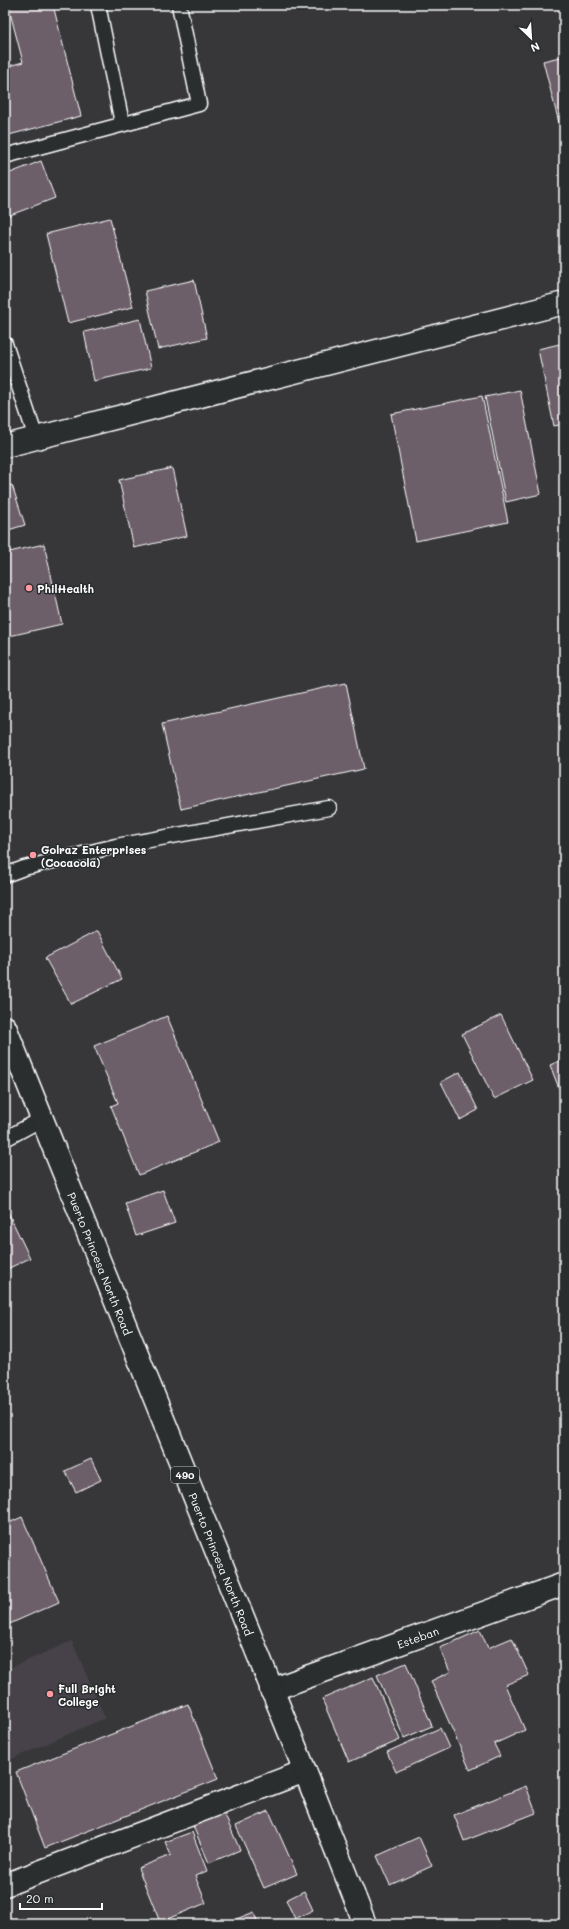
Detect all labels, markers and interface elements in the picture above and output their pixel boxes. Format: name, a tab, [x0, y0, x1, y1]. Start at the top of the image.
north arrow	[511, 18, 551, 58]
text: N	[528, 39, 542, 56]
place label: PhilHealth	[37, 581, 94, 596]
marker: PhilHealth	[24, 583, 34, 593]
place label: Golraz Enterprises (Cocacola)	[41, 842, 147, 870]
marker: Golraz Enterprises (Cocacola)	[28, 850, 38, 860]
street label: Puerto Princesa North Road	[65, 1190, 136, 1337]
road number: 490	[171, 1467, 199, 1483]
street label: Puerto Princesa North Road	[186, 1490, 257, 1638]
street label: Esteban	[395, 1623, 441, 1651]
place label: Full Bright College	[58, 1681, 116, 1709]
marker: Full Bright College	[45, 1689, 55, 1699]
scale bar	[20, 1885, 102, 1911]
text: 20 m	[26, 1890, 54, 1906]

